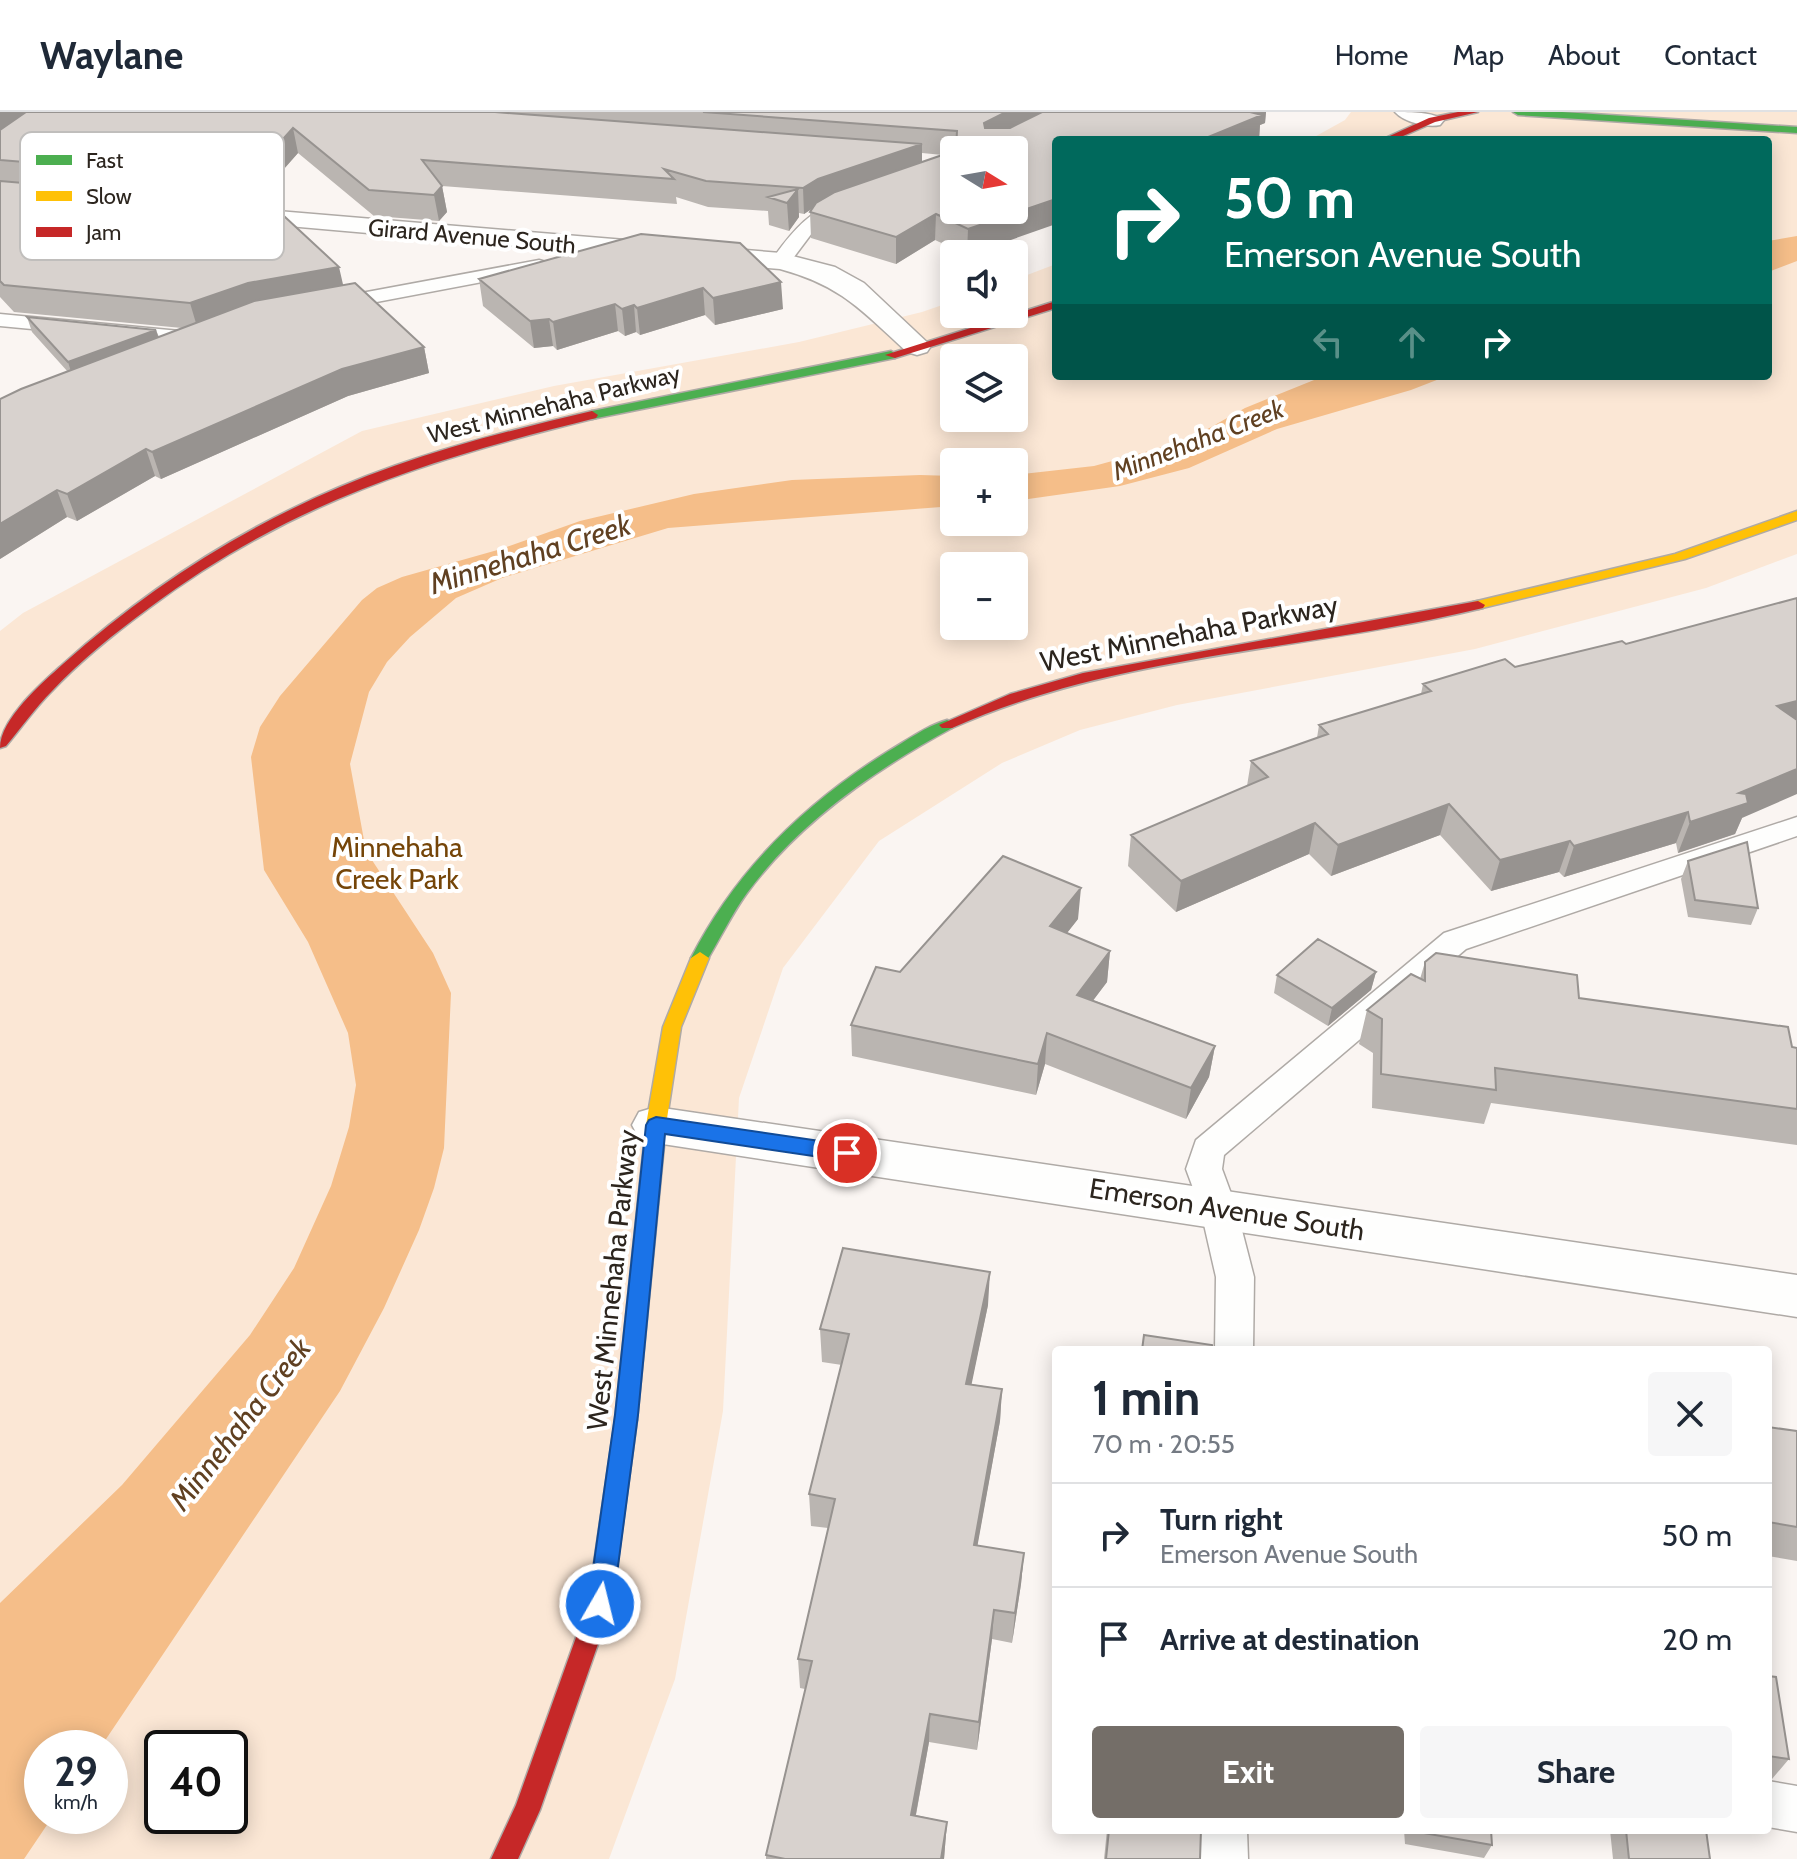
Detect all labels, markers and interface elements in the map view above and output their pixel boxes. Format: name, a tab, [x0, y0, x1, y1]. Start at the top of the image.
text: Waylane	[40, 32, 183, 79]
text: Home	[1335, 38, 1408, 72]
text: Map	[1452, 38, 1504, 72]
text: About	[1548, 38, 1620, 72]
text: Contact	[1664, 38, 1757, 72]
legend	[20, 132, 284, 260]
north arrow	[940, 136, 1028, 224]
map controls	[940, 136, 1028, 640]
text: Fast	[86, 147, 124, 174]
text: 50 m	[1224, 164, 1355, 232]
icon: right	[1092, 168, 1196, 272]
text: Slow	[86, 183, 132, 210]
street label: Girard Avenue South	[367, 212, 577, 260]
text: Jam	[85, 219, 121, 246]
text: Emerson Avenue South	[1224, 232, 1582, 276]
button: sound	[940, 240, 1028, 328]
icon: left	[1306, 320, 1350, 364]
icon: ahead	[1390, 320, 1434, 364]
icon: right	[1474, 320, 1518, 364]
button: layers	[940, 344, 1028, 432]
street label: West Minnehaha Parkway	[425, 359, 683, 449]
water label: Minnehaha Creek	[1107, 392, 1289, 488]
button: +	[940, 448, 1028, 536]
water label: Minnehaha Creek	[424, 506, 636, 602]
button: −	[940, 552, 1028, 640]
street label: West Minnehaha Parkway	[1037, 587, 1341, 679]
park label: Minnehaha Creek Park	[331, 830, 463, 896]
pin	[813, 1119, 881, 1187]
street label: West Minnehaha Parkway	[579, 1128, 645, 1432]
icon: arrive	[825, 1131, 869, 1175]
street label: Emerson Avenue South	[1087, 1170, 1367, 1248]
water label: Minnehaha Creek	[161, 1330, 319, 1518]
text: 1 min	[1092, 1369, 1200, 1427]
button: close	[1648, 1372, 1732, 1456]
text: 70 m · 20:55	[1092, 1428, 1235, 1460]
text: Turn right	[1160, 1501, 1283, 1538]
icon: right	[1092, 1513, 1136, 1557]
text: 50 m	[1662, 1517, 1732, 1554]
text: Emerson Avenue South	[1160, 1538, 1418, 1570]
position arrow	[558, 1562, 642, 1646]
icon: arrive	[1092, 1617, 1136, 1661]
text: Arrive at destination	[1160, 1621, 1420, 1658]
text: 20 m	[1662, 1621, 1732, 1658]
button: Exit	[1092, 1726, 1404, 1818]
button: Share	[1420, 1726, 1732, 1818]
speed limit sign: 40	[144, 1730, 248, 1834]
text: 29	[54, 1747, 98, 1796]
text: km/h	[54, 1790, 98, 1814]

